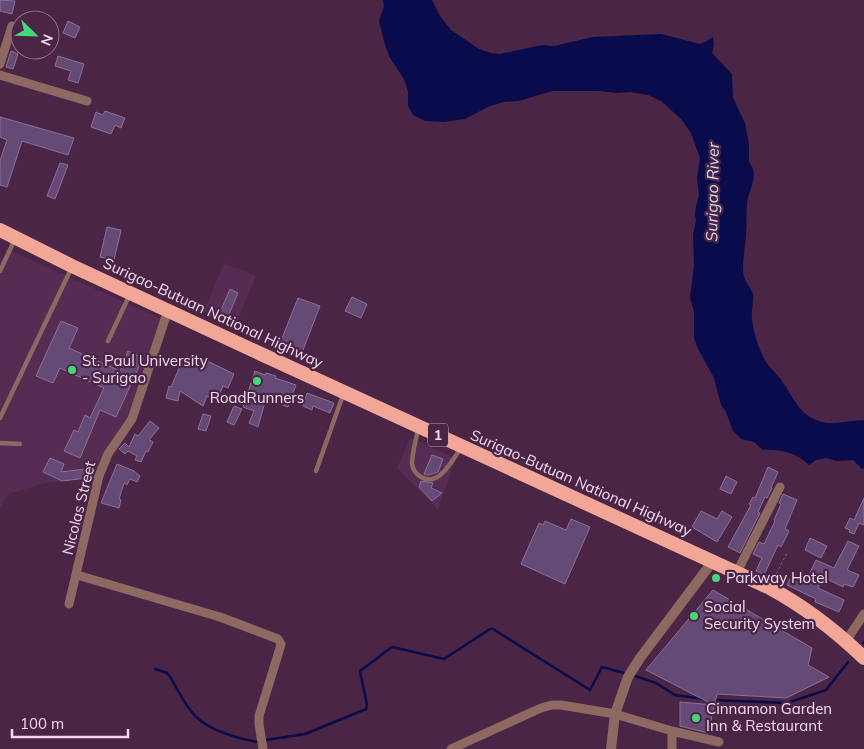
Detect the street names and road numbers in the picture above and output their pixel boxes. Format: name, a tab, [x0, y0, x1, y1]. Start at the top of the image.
street label: Surigao-Butuan National Highway	[100, 253, 326, 372]
road number: 1	[428, 424, 448, 446]
street label: Surigao-Butuan National Highway	[468, 425, 695, 540]
street label: Nicolas Street	[58, 459, 99, 557]

